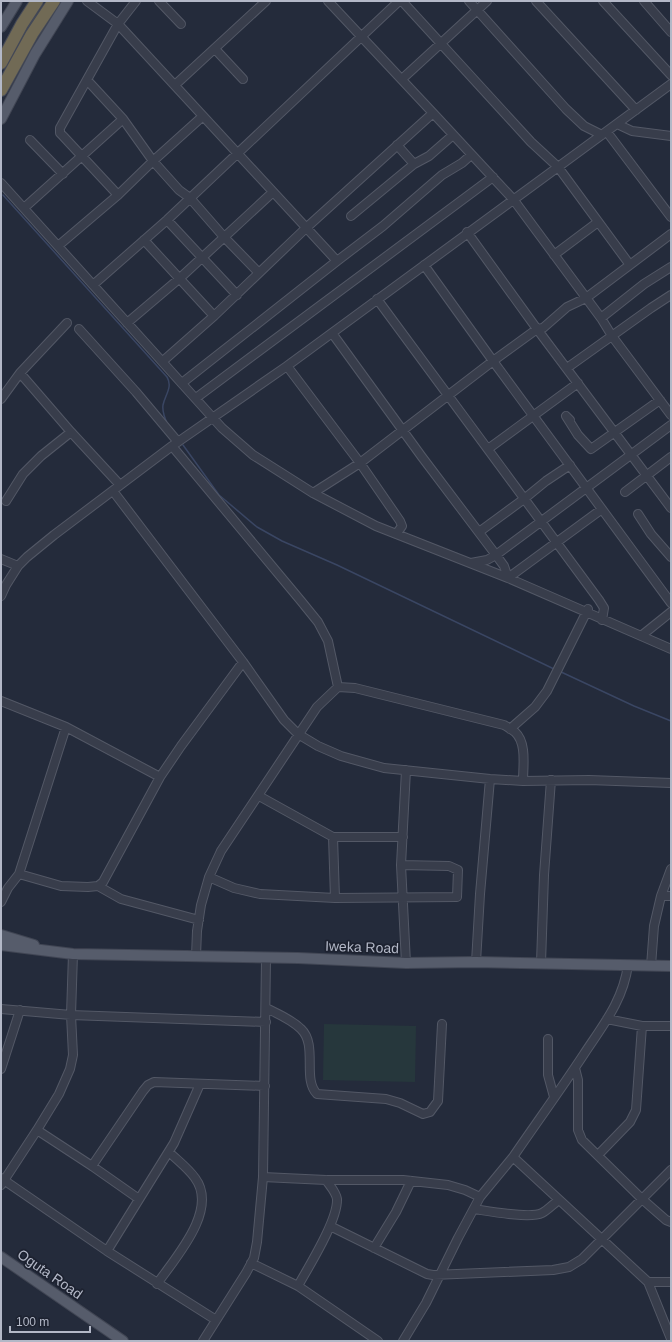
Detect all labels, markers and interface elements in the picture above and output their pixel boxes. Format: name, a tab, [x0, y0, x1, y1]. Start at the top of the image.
street label: Iweka Road	[325, 938, 399, 956]
street label: Oguta Road	[14, 1246, 86, 1302]
scale bar	[10, 1308, 90, 1334]
text: 100 m	[16, 1315, 49, 1329]

